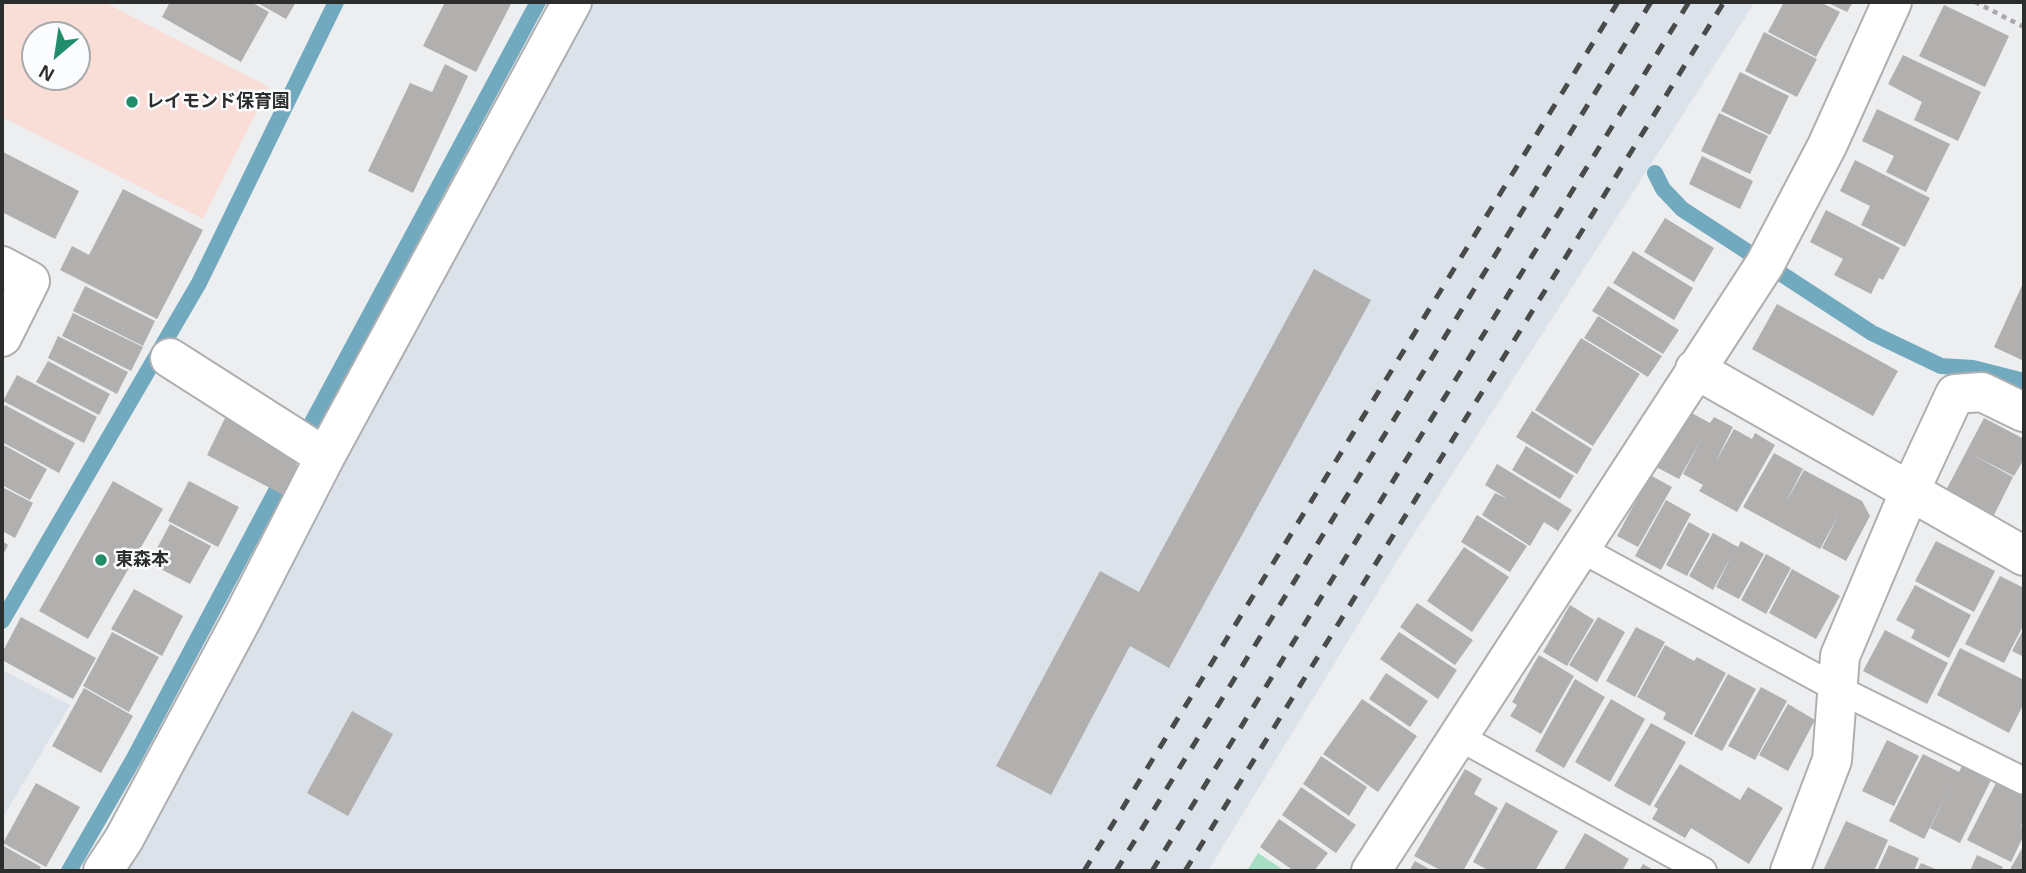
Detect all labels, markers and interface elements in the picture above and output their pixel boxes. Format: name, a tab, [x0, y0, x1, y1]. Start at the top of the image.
north arrow	[21, 21, 91, 91]
text: N	[35, 61, 58, 86]
place label: レイモンド保育園	[146, 91, 290, 113]
marker: レイモンド保育園	[124, 94, 140, 110]
place label: 東森本	[115, 549, 169, 571]
marker: 東森本	[93, 552, 109, 568]

